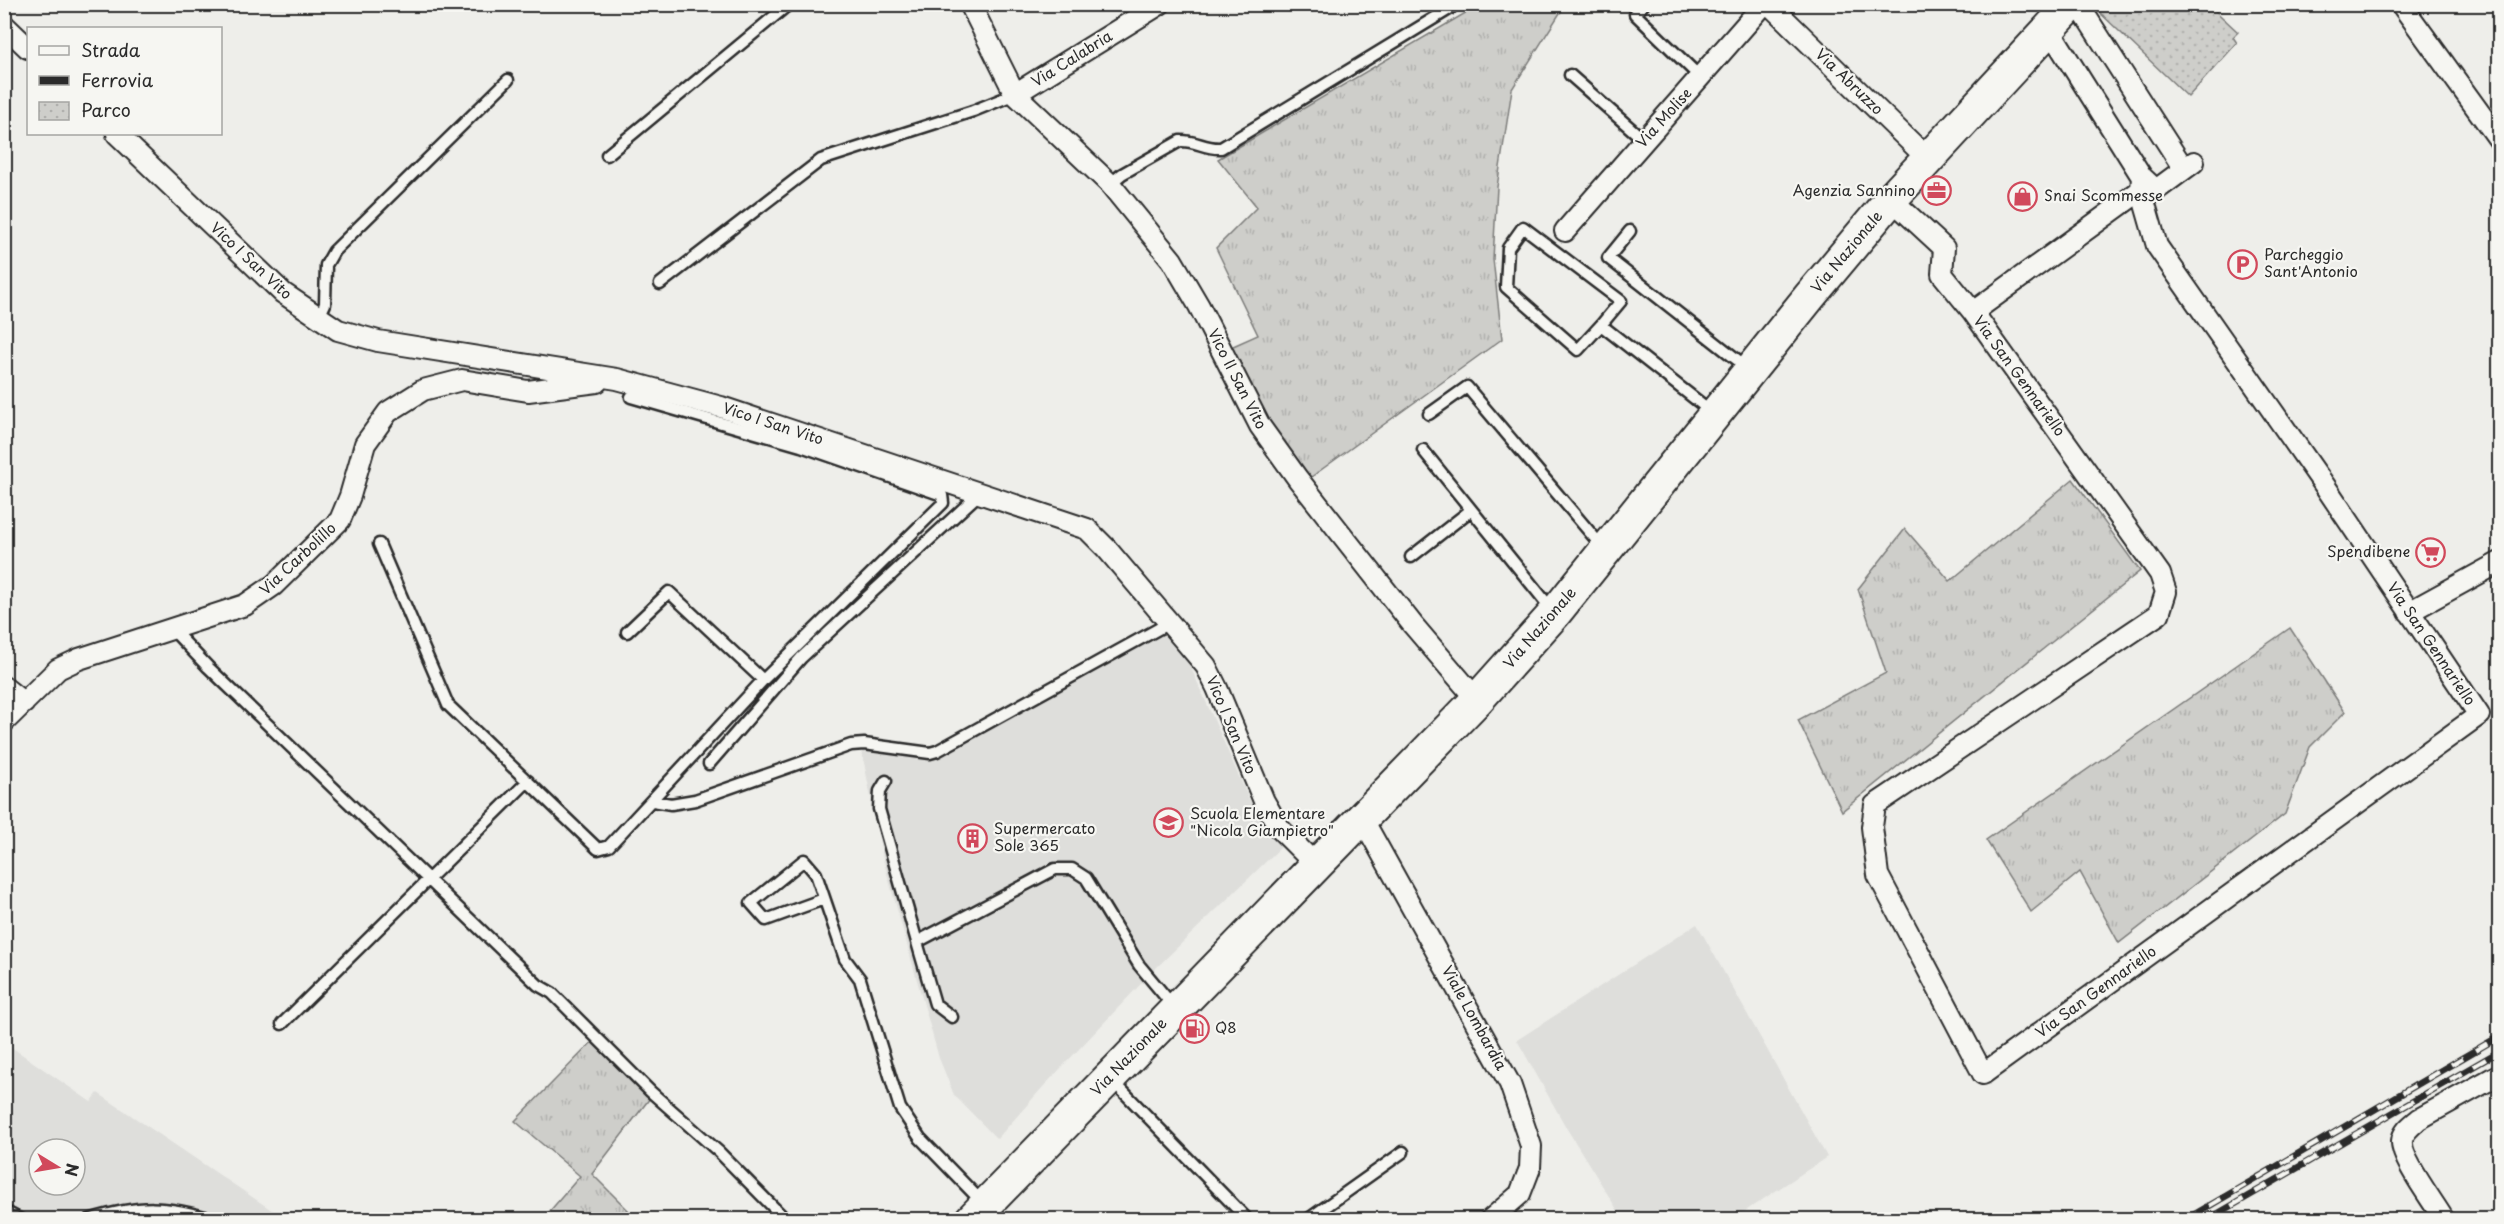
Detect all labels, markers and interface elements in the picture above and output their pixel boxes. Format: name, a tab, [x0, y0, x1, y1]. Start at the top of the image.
street label: Via Calabria	[1026, 23, 1117, 92]
legend	[27, 27, 222, 135]
text: Strada	[81, 36, 141, 63]
street label: Via Abruzzo	[1811, 42, 1889, 119]
text: Ferrovia	[81, 66, 154, 93]
street label: Via Molise	[1630, 82, 1696, 152]
text: Parco	[81, 96, 131, 123]
office icon: Agenzia Sannino	[1920, 175, 1952, 207]
place label: Agenzia Sannino	[1793, 178, 1915, 201]
shop icon: Snai Scommesse	[2007, 180, 2039, 212]
place label: Snai Scommesse	[2044, 183, 2163, 206]
street label: Via Nazionale	[1804, 205, 1887, 297]
street label: Vico I San Vito	[206, 216, 298, 304]
place label: Parcheggio Sant'Antonio	[2264, 242, 2358, 282]
parking icon: Parcheggio Sant'Antonio	[2227, 248, 2259, 280]
street label: Via San Gennariello	[1968, 310, 2072, 440]
street label: Vico II San Vito	[1203, 324, 1274, 433]
street label: Vico I San Vito	[720, 395, 827, 450]
street label: Via Carbolillo	[253, 516, 340, 600]
supermarket icon: Spendibene	[2415, 536, 2447, 568]
place label: Spendibene	[2327, 539, 2410, 562]
street label: Via San Gennariello	[2382, 577, 2482, 710]
street label: Via Nazionale	[1497, 581, 1581, 673]
street label: Vico I San Vito	[1201, 672, 1263, 777]
place label: Scuola Elementare "Nicola Giampietro"	[1190, 801, 1334, 841]
school or university icon: Scuola Elementare "Nicola Giampietro"	[1153, 807, 1185, 839]
place label: Supermercato Sole 365	[994, 816, 1095, 856]
building icon: Supermercato Sole 365	[957, 822, 989, 854]
street label: Via San Gennariello	[2030, 939, 2160, 1043]
street label: Viale Lombardia	[1437, 961, 1514, 1074]
street label: Via Nazionale	[1084, 1011, 1172, 1101]
fuel station icon: Q8	[1178, 1012, 1210, 1044]
place label: Q8	[1215, 1015, 1237, 1038]
north arrow	[27, 1137, 87, 1197]
text: N	[60, 1162, 86, 1179]

